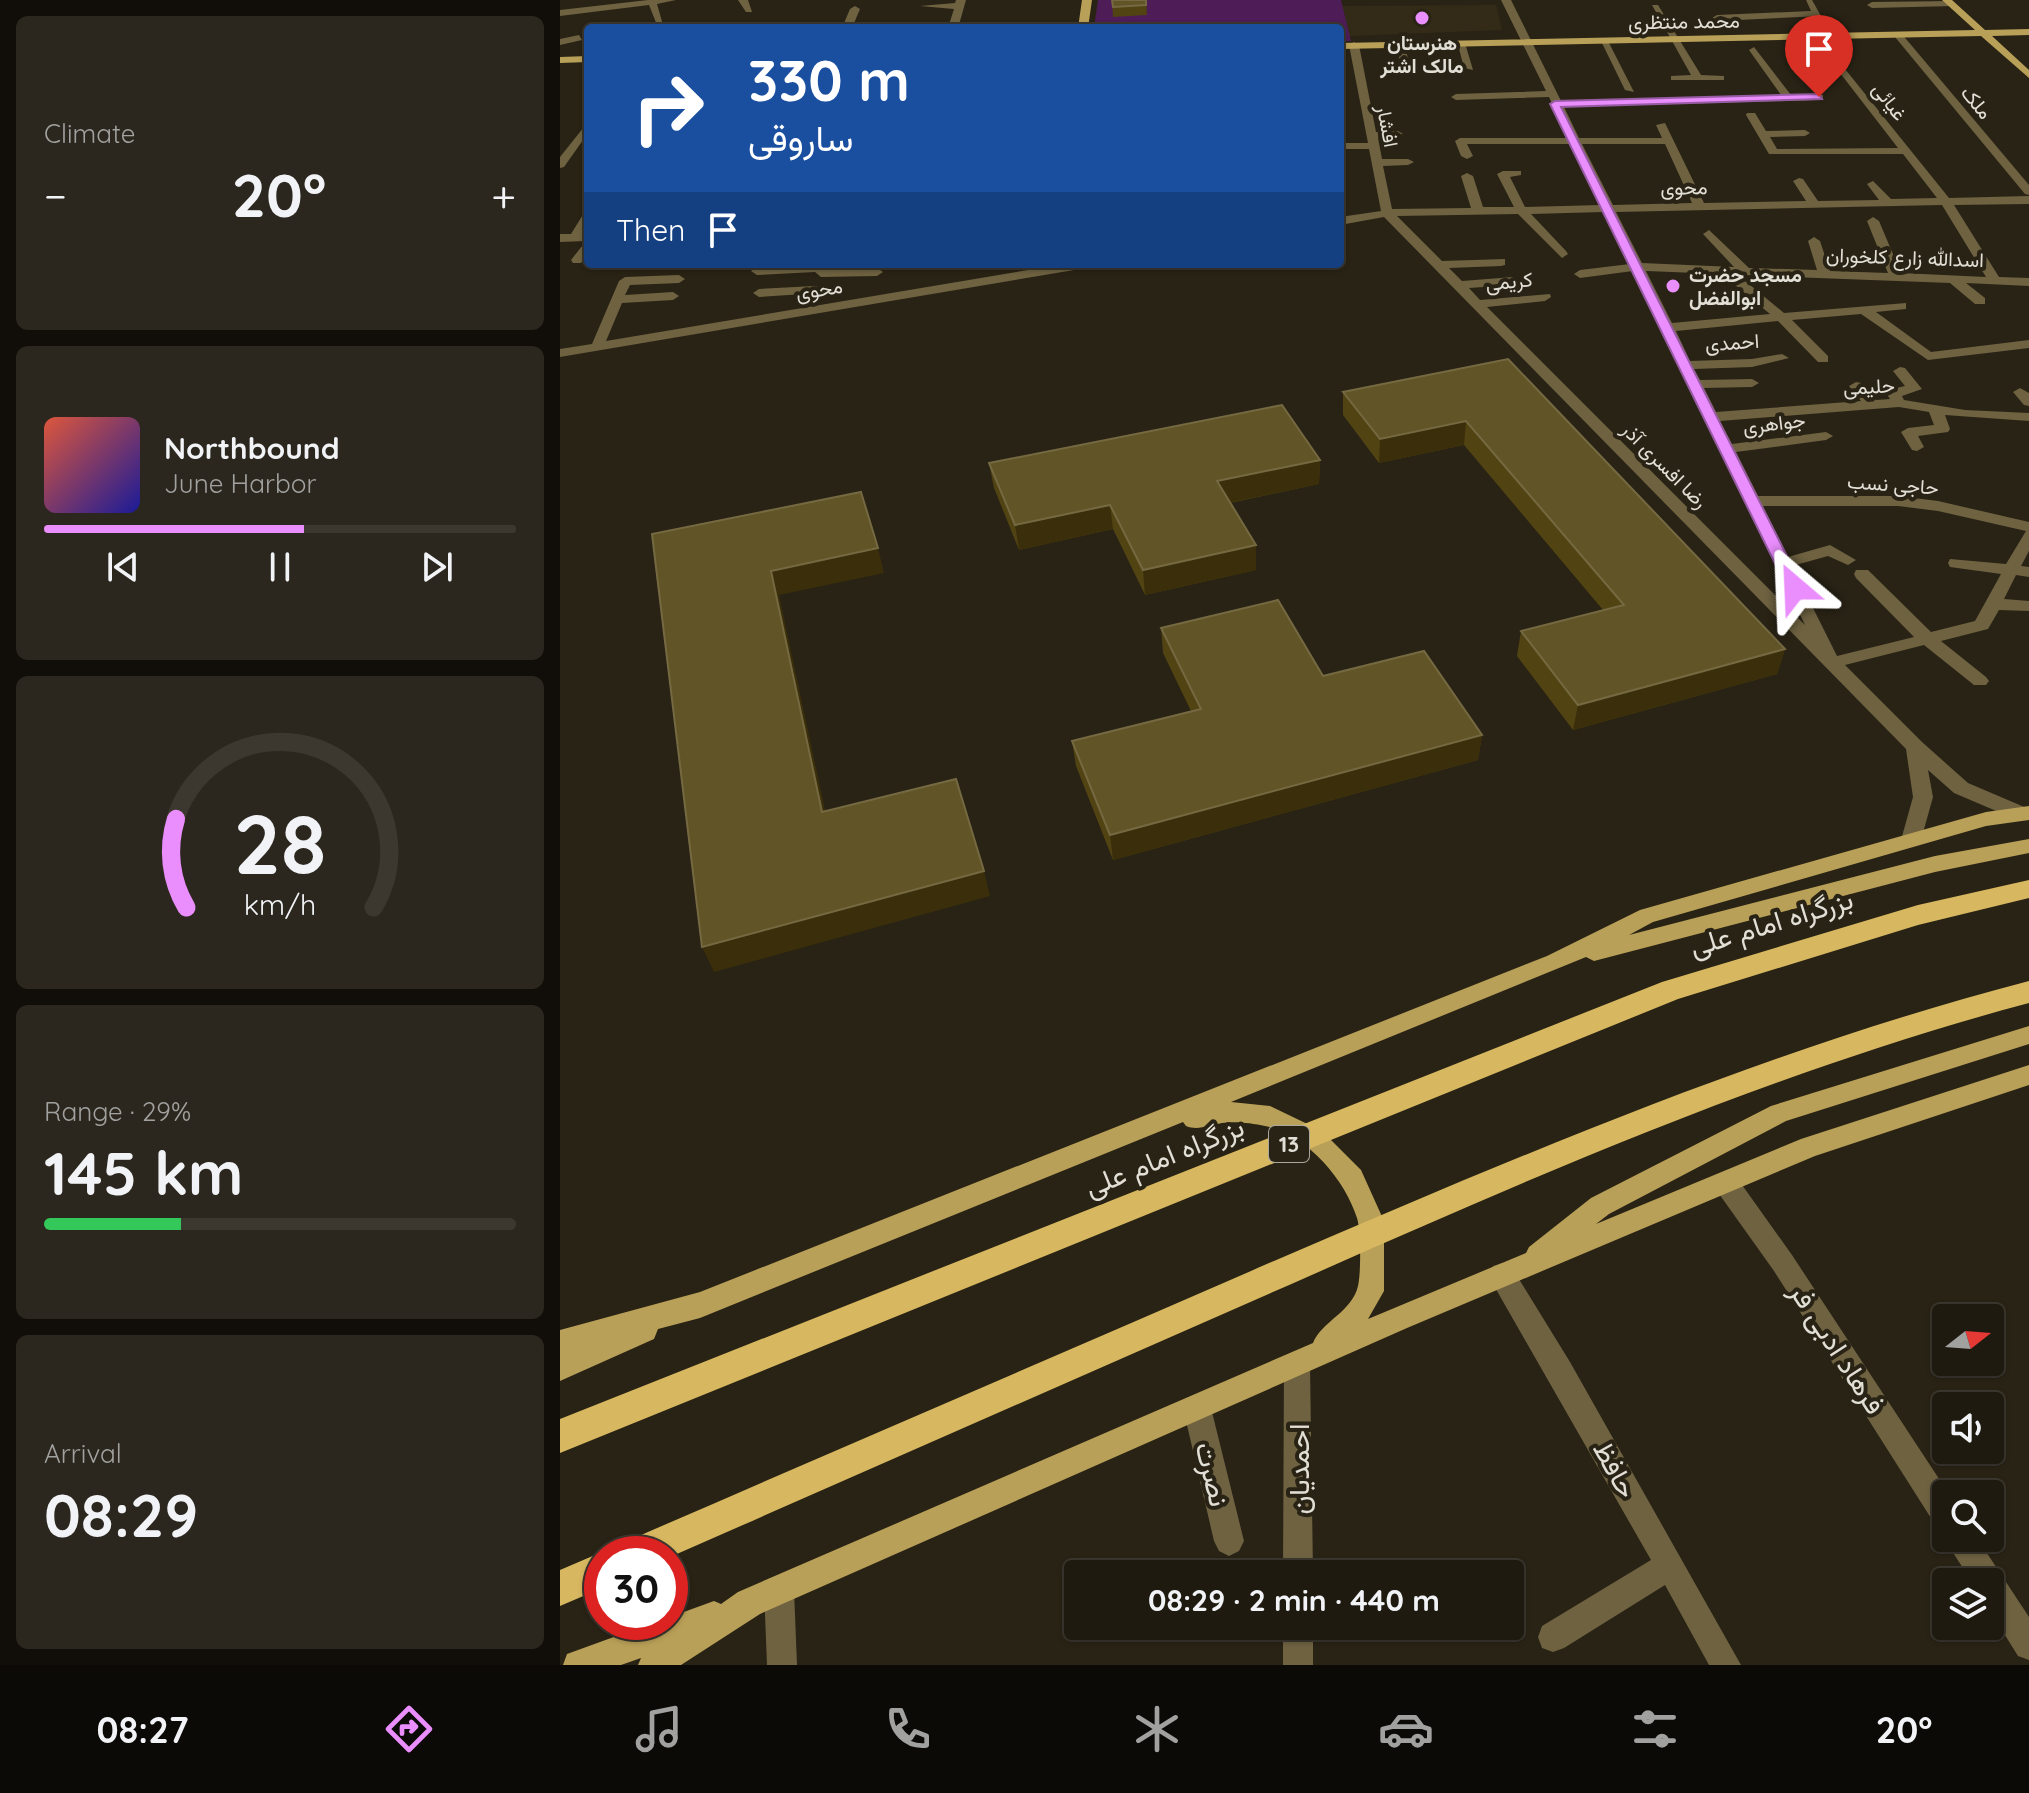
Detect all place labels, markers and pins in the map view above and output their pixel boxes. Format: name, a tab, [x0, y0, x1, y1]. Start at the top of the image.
marker: هنرستان مالک اشتر	[1413, 9, 1431, 27]
pin	[1785, 15, 1853, 97]
place label: هنرستان مالک اشتر	[1379, 30, 1464, 79]
place label: مسجد حضرت ابوالفضل	[1689, 262, 1802, 311]
marker: مسجد حضرت ابوالفضل	[1664, 277, 1682, 295]

